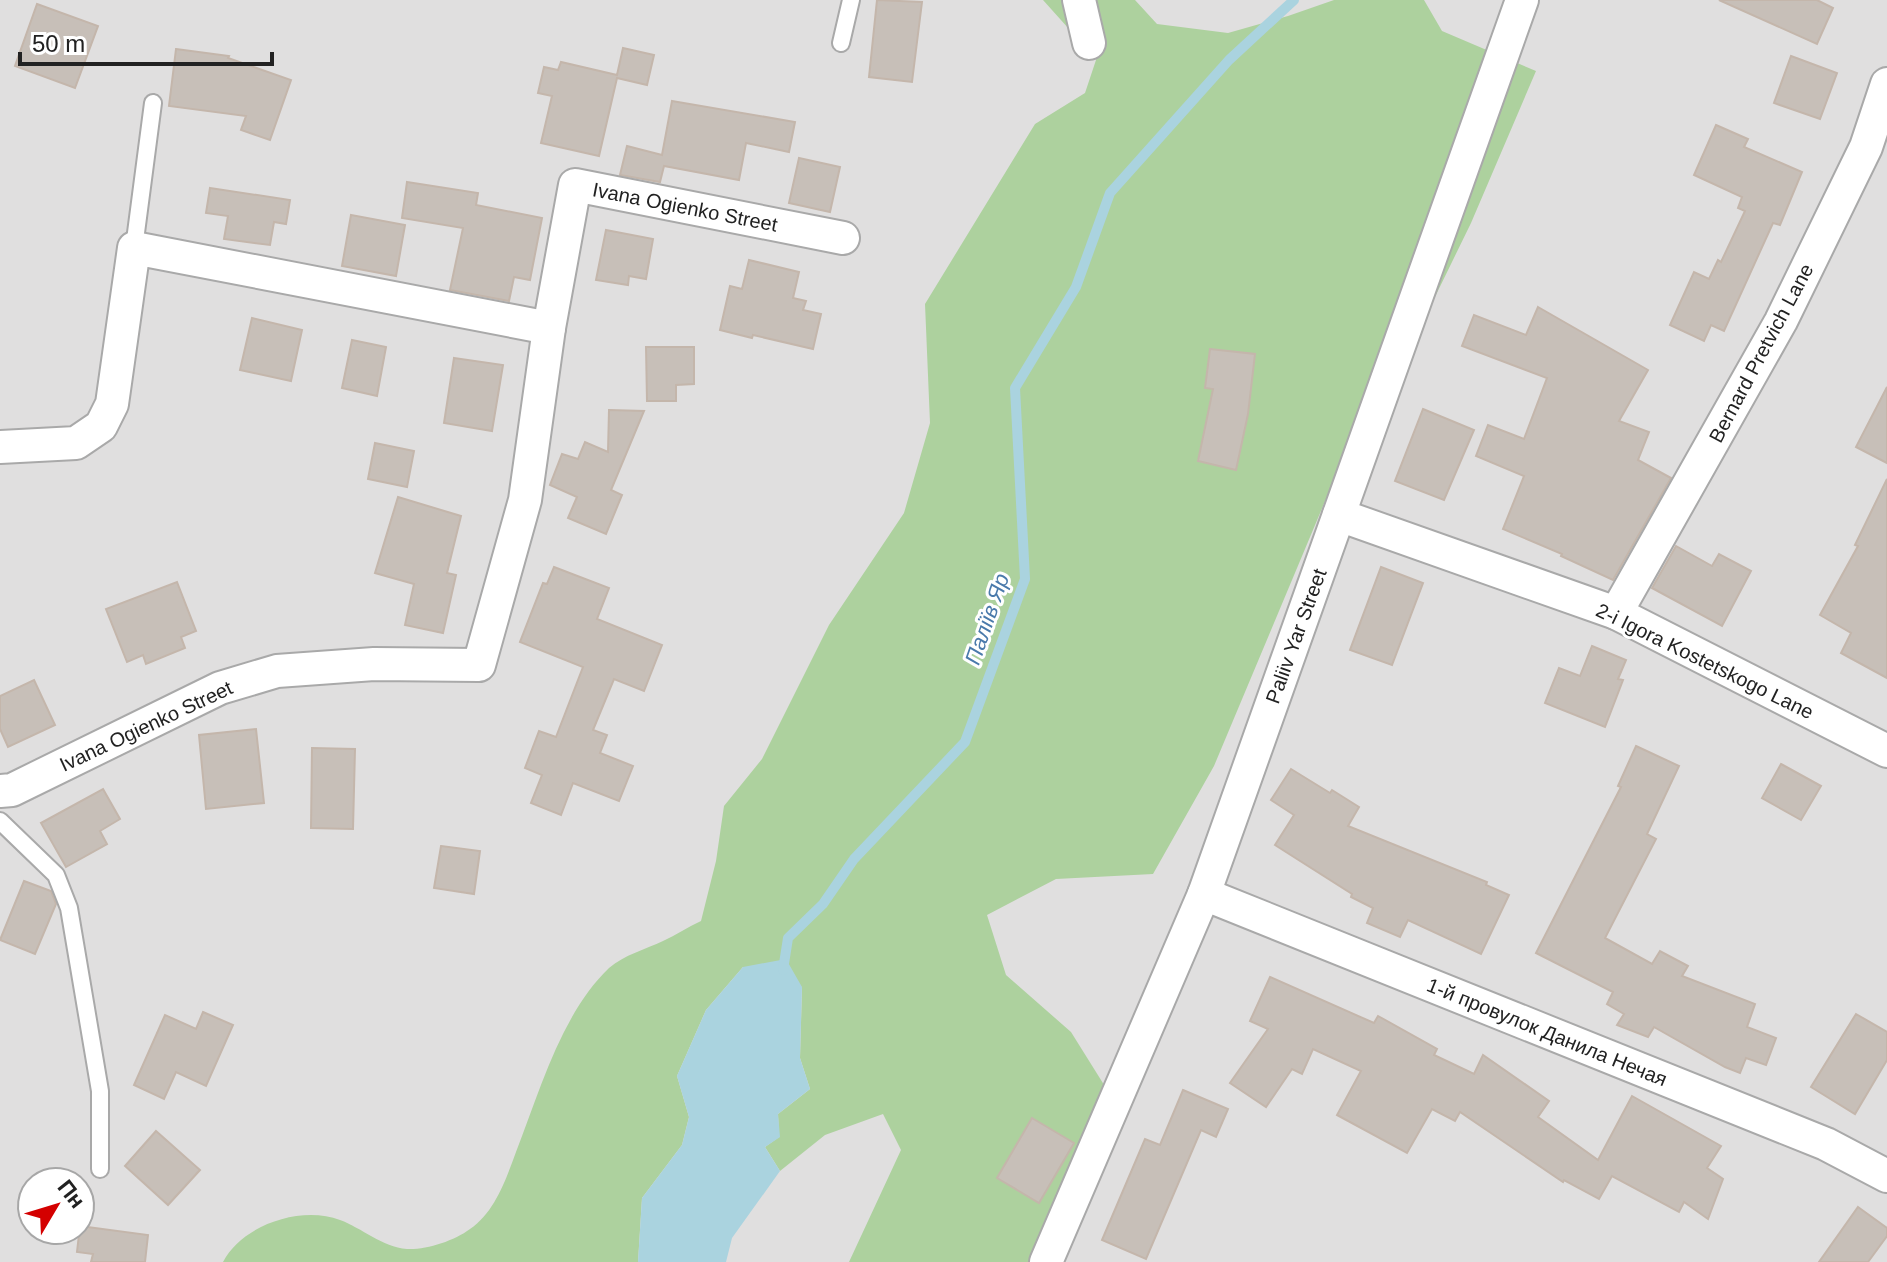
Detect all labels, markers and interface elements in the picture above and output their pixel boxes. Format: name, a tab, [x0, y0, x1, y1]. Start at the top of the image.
scale bar	[20, 16, 272, 66]
text: 50 m	[32, 30, 85, 57]
street label: Ivana Ogienko Street	[591, 178, 780, 236]
street label: Bernard Pretvich Lane	[1705, 260, 1817, 446]
street label: Paliiv Yar Street	[1261, 565, 1331, 706]
water label: Паліїв Яр	[960, 570, 1014, 668]
street label: 2-i Igora Kostetskogo Lane	[1593, 599, 1817, 723]
street label: Ivana Ogienko Street	[56, 676, 236, 776]
street label: 1-й провулок Данила Нечая	[1424, 974, 1670, 1090]
north arrow	[16, 1166, 96, 1246]
text: Пн	[53, 1175, 90, 1213]

